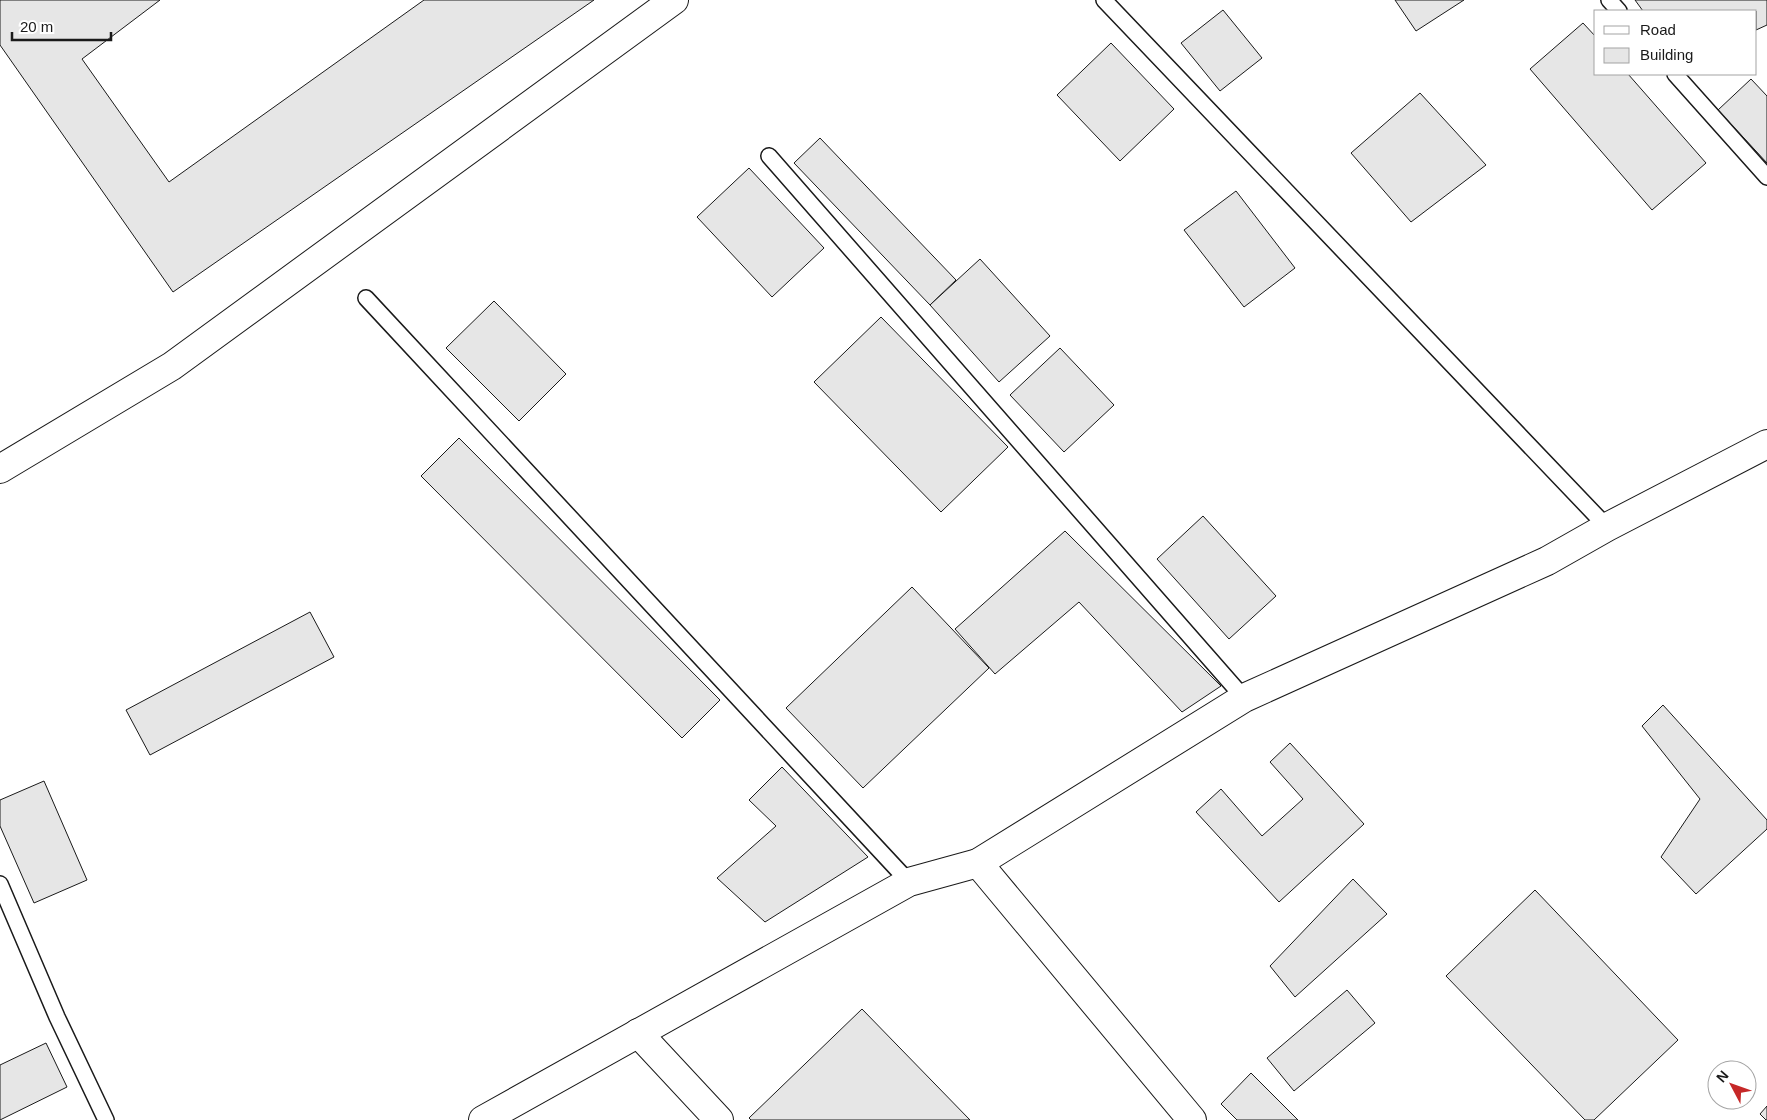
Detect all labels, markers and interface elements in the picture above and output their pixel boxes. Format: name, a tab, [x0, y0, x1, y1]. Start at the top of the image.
scale bar	[12, 10, 111, 42]
legend	[1594, 10, 1757, 75]
text: 20 m	[20, 18, 53, 35]
text: Road	[1640, 21, 1676, 38]
text: Building	[1640, 46, 1693, 63]
north arrow	[1707, 1060, 1757, 1110]
text: N	[1713, 1067, 1732, 1086]

